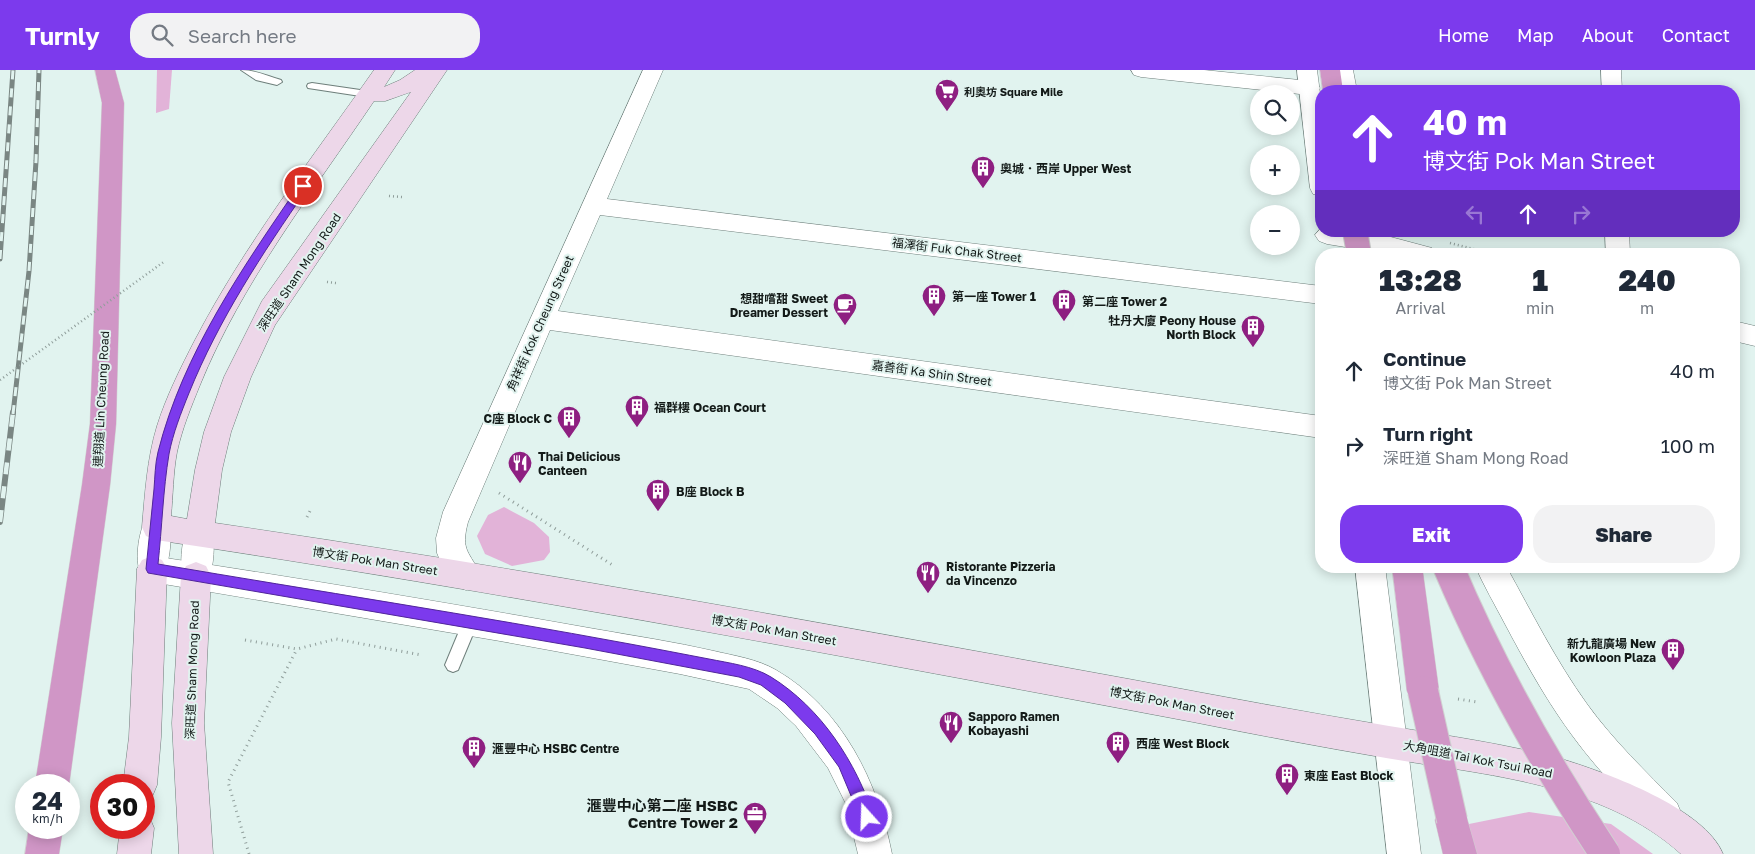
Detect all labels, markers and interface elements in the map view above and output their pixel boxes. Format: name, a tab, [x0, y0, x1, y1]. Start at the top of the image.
search box	[130, 13, 480, 58]
text: Turnly	[25, 21, 100, 50]
icon: search	[148, 21, 176, 49]
text: Search here	[188, 24, 297, 47]
text: Home	[1438, 24, 1489, 46]
text: Map	[1517, 24, 1554, 46]
text: About	[1582, 24, 1634, 46]
text: Contact	[1662, 24, 1730, 46]
supermarket icon: 利奧坊 Square Mile	[934, 78, 960, 112]
place label: 利奧坊 Square Mile	[964, 85, 1064, 98]
map controls	[1250, 85, 1300, 255]
button: search	[1250, 85, 1300, 135]
text: 40 m	[1423, 101, 1507, 143]
icon: ahead	[1340, 105, 1405, 170]
button: +	[1250, 145, 1300, 195]
text: 博文街 Pok Man Street	[1423, 147, 1655, 174]
building icon: 奧城．西岸 Upper West	[970, 155, 996, 189]
place label: 奧城．西岸 Upper West	[1000, 161, 1131, 176]
pin	[282, 165, 324, 207]
icon: arrive	[289, 172, 317, 200]
icon: left	[1461, 200, 1489, 228]
icon: ahead	[1514, 200, 1542, 228]
icon: right	[1567, 200, 1595, 228]
button: −	[1250, 205, 1300, 255]
street label: 深旺道 Sham Mong Road	[254, 210, 344, 334]
street label: 福澤街 Fuk Chak Street	[891, 235, 1023, 265]
street label: 角祥街 Kok Cheung Street	[503, 253, 577, 393]
text: 13:28	[1379, 262, 1462, 298]
text: 1	[1532, 262, 1548, 298]
text: 240	[1618, 262, 1676, 298]
building icon: 第一座 Tower 1	[921, 283, 947, 317]
building icon: 第二座 Tower 2	[1051, 288, 1077, 322]
place label: 第一座 Tower 1	[952, 289, 1036, 304]
place label: 想甜嚐甜 Sweet Dreamer Dessert	[730, 291, 828, 320]
cafe icon: 想甜嚐甜 Sweet Dreamer Dessert	[832, 292, 858, 326]
place label: 第二座 Tower 2	[1082, 294, 1167, 309]
text: Arrival	[1395, 298, 1446, 318]
text: min	[1526, 298, 1554, 318]
text: m	[1640, 298, 1654, 318]
place label: 牡丹大廈 Peony House North Block	[1108, 313, 1236, 342]
building icon: 牡丹大廈 Peony House North Block	[1240, 314, 1266, 348]
street label: 連翔道 Lin Cheung Road	[90, 331, 112, 467]
text: Continue	[1383, 347, 1466, 370]
street label: 嘉善街 Ka Shin Street	[871, 357, 993, 389]
icon: ahead	[1340, 357, 1368, 385]
text: 40 m	[1670, 359, 1715, 382]
text: 博文街 Pok Man Street	[1383, 373, 1552, 393]
building icon: 福群樓 Ocean Court	[624, 394, 650, 428]
place label: 福群樓 Ocean Court	[654, 400, 766, 415]
building icon: C座 Block C	[556, 405, 582, 439]
place label: C座 Block C	[483, 411, 552, 426]
text: Turn right	[1383, 422, 1473, 445]
icon: right	[1340, 432, 1368, 460]
text: 100 m	[1661, 434, 1715, 457]
text: 深旺道 Sham Mong Road	[1383, 448, 1569, 468]
place label: Thai Delicious Canteen	[538, 449, 621, 478]
restaurant icon: Thai Delicious Canteen	[507, 450, 533, 484]
building icon: B座 Block B	[645, 478, 671, 512]
place label: B座 Block B	[676, 484, 745, 499]
button: Exit	[1340, 505, 1523, 563]
button: Share	[1533, 505, 1715, 563]
street label: 博文街 Pok Man Street	[311, 544, 439, 578]
place label: Ristorante Pizzeria da Vincenzo	[946, 559, 1056, 588]
restaurant icon: Ristorante Pizzeria da Vincenzo	[915, 560, 941, 594]
street label: 深旺道 Sham Mong Road	[182, 600, 202, 740]
street label: 博文街 Pok Man Street	[710, 612, 838, 648]
place label: 新九龍廣場 New Kowloon Plaza	[1567, 636, 1656, 665]
building icon: 新九龍廣場 New Kowloon Plaza	[1660, 637, 1686, 671]
street label: 博文街 Pok Man Street	[1108, 684, 1236, 722]
place label: Sapporo Ramen Kobayashi	[968, 709, 1060, 738]
restaurant icon: Sapporo Ramen Kobayashi	[938, 710, 964, 744]
building icon: 西座 West Block	[1105, 730, 1131, 764]
building icon: 滙豐中心 HSBC Centre	[461, 735, 487, 769]
place label: 西座 West Block	[1136, 736, 1229, 751]
street label: 大角咀道 Tai Kok Tsui Road	[1402, 737, 1554, 781]
place label: 滙豐中心 HSBC Centre	[492, 741, 619, 756]
building icon: 東座 East Block	[1274, 762, 1300, 796]
place label: 東座 East Block	[1304, 768, 1393, 783]
speed limit sign: 30	[90, 774, 155, 839]
text: 24	[32, 785, 63, 816]
position arrow	[840, 790, 892, 842]
place label: 滙豐中心第二座 HSBC Centre Tower 2	[587, 796, 738, 831]
office icon: 滙豐中心第二座 HSBC Centre Tower 2	[742, 801, 768, 835]
text: km/h	[32, 811, 63, 826]

